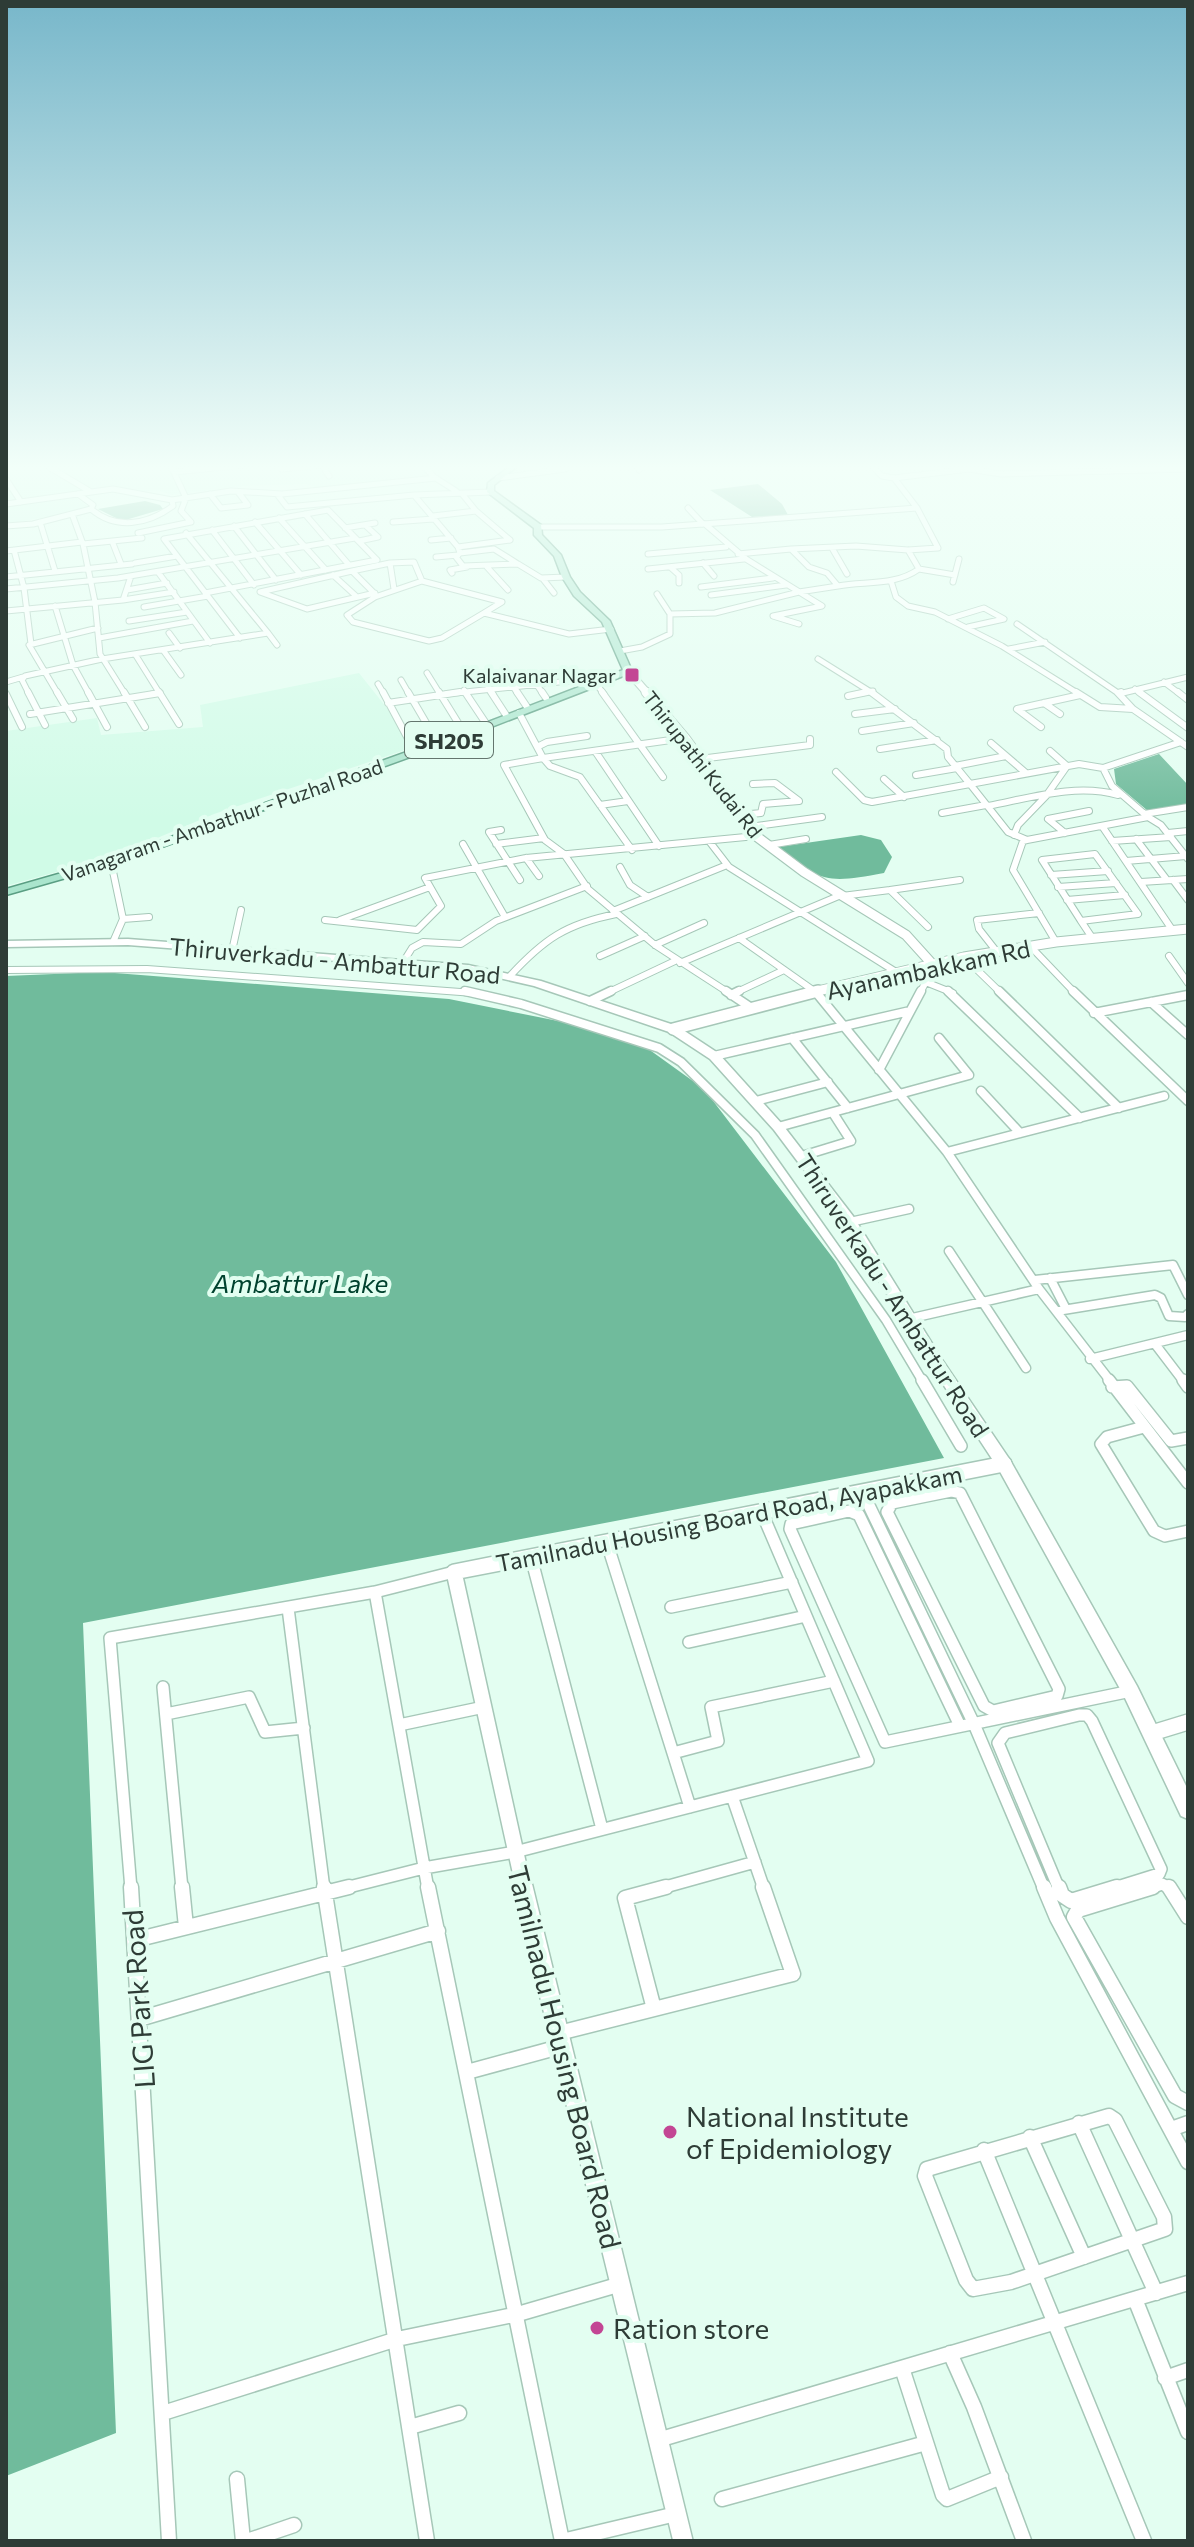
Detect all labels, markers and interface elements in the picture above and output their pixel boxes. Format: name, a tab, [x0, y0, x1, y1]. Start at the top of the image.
place label: Kalaivanar Nagar	[462, 663, 616, 687]
marker: Kalaivanar Nagar	[623, 666, 641, 684]
street label: Thirupathi Kudai Rd	[638, 686, 768, 842]
road number: SH205	[405, 722, 493, 758]
street label: Vanagaram - Ambathur - Puzhal Road	[58, 754, 386, 886]
street label: Thiruverkadu - Ambattur Road	[168, 931, 502, 989]
street label: Ayanambakkam Rd	[823, 933, 1033, 1005]
street label: Thiruverkadu - Ambattur Road	[790, 1148, 996, 1442]
water label: Ambattur Lake	[211, 1267, 389, 1298]
street label: Tamilnadu Housing Board Road, Ayapakkam	[493, 1459, 965, 1577]
street label: Tamilnadu Housing Board Road	[501, 1862, 629, 2252]
street label: LIG Park Road	[115, 1908, 161, 2090]
place label: National Institute of Epidemiology	[686, 2099, 909, 2165]
marker: National Institute of Epidemiology	[661, 2123, 679, 2141]
place label: Ration store	[613, 2311, 769, 2345]
marker: Ration store	[588, 2319, 606, 2337]

